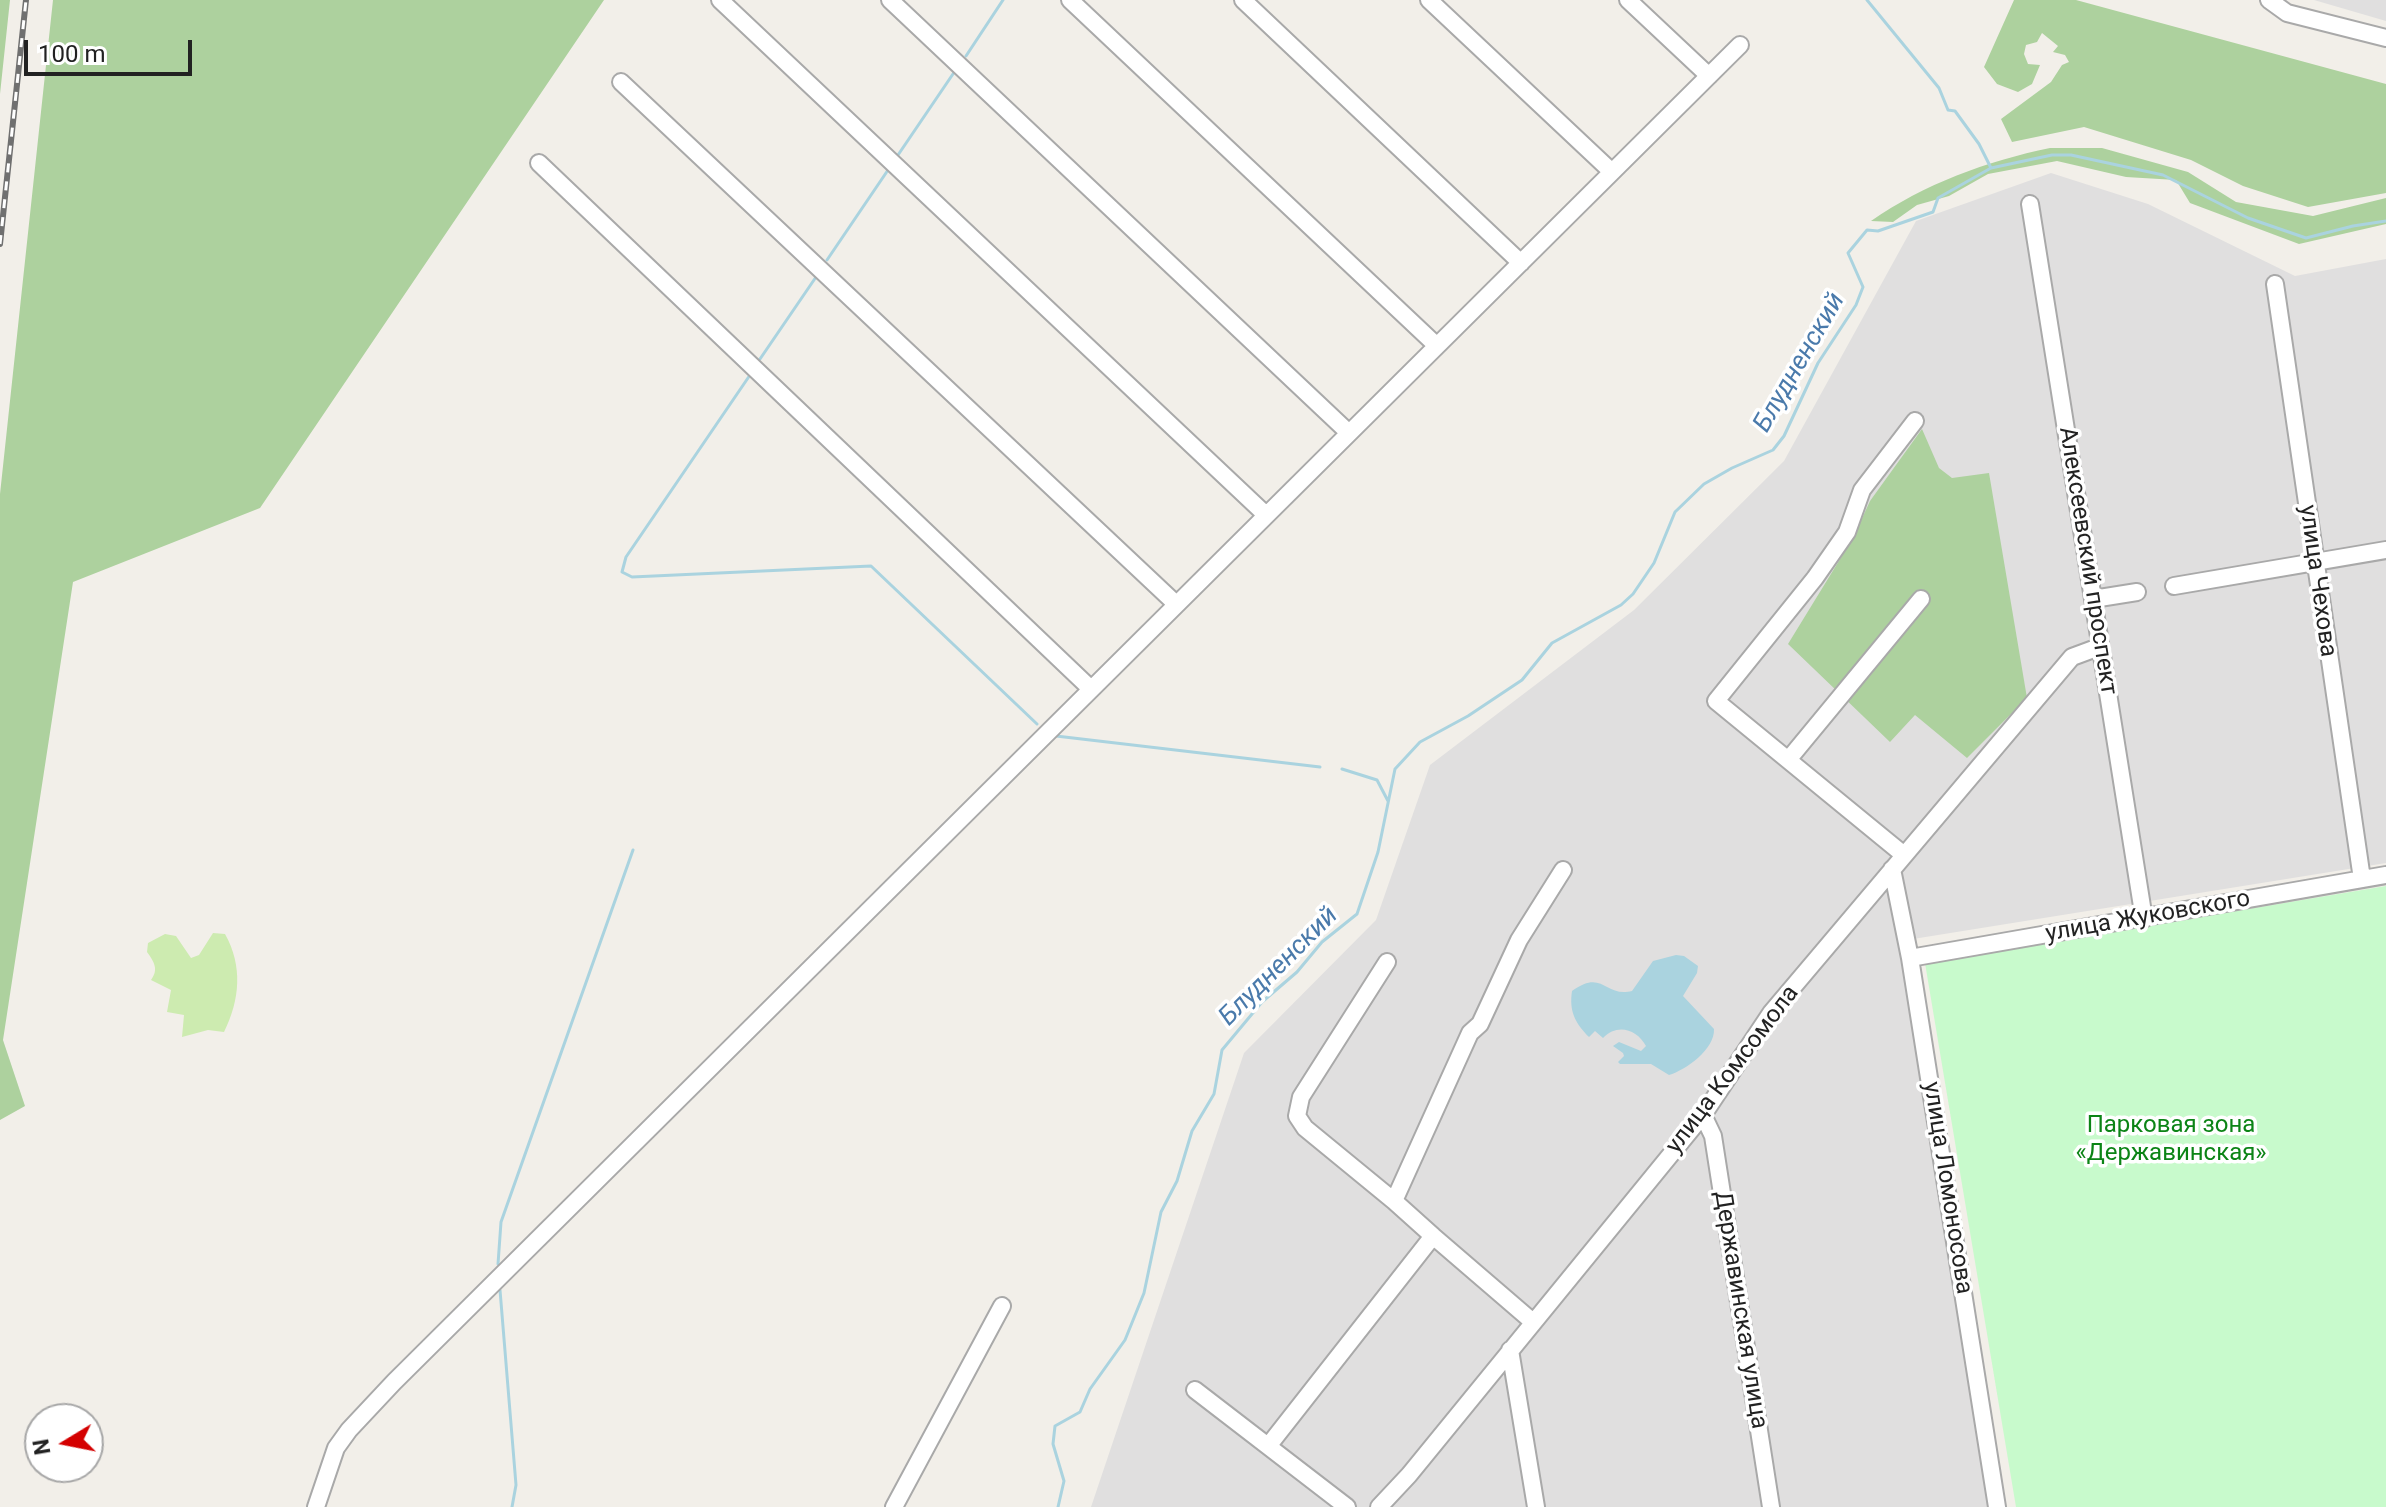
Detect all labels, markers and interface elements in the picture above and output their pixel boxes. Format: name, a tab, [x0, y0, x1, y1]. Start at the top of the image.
scale bar	[28, 24, 196, 74]
text: 100 m	[38, 40, 105, 68]
water label: Блудненский	[1748, 288, 1852, 438]
street label: Алексеевский проспект	[2052, 425, 2122, 697]
street label: улица Чехова	[2292, 503, 2342, 659]
street label: улица Жуковского	[2043, 885, 2253, 949]
water label: Блудненский	[1213, 901, 1345, 1033]
street label: улица Комсомола	[1660, 980, 1806, 1160]
street label: улица Ломоносова	[1916, 1080, 1978, 1296]
park label: Парковая зона «Державинская»	[2075, 1112, 2267, 1168]
street label: Державинская улица	[1707, 1189, 1773, 1431]
north arrow	[24, 1403, 104, 1483]
text: N	[28, 1437, 56, 1457]

